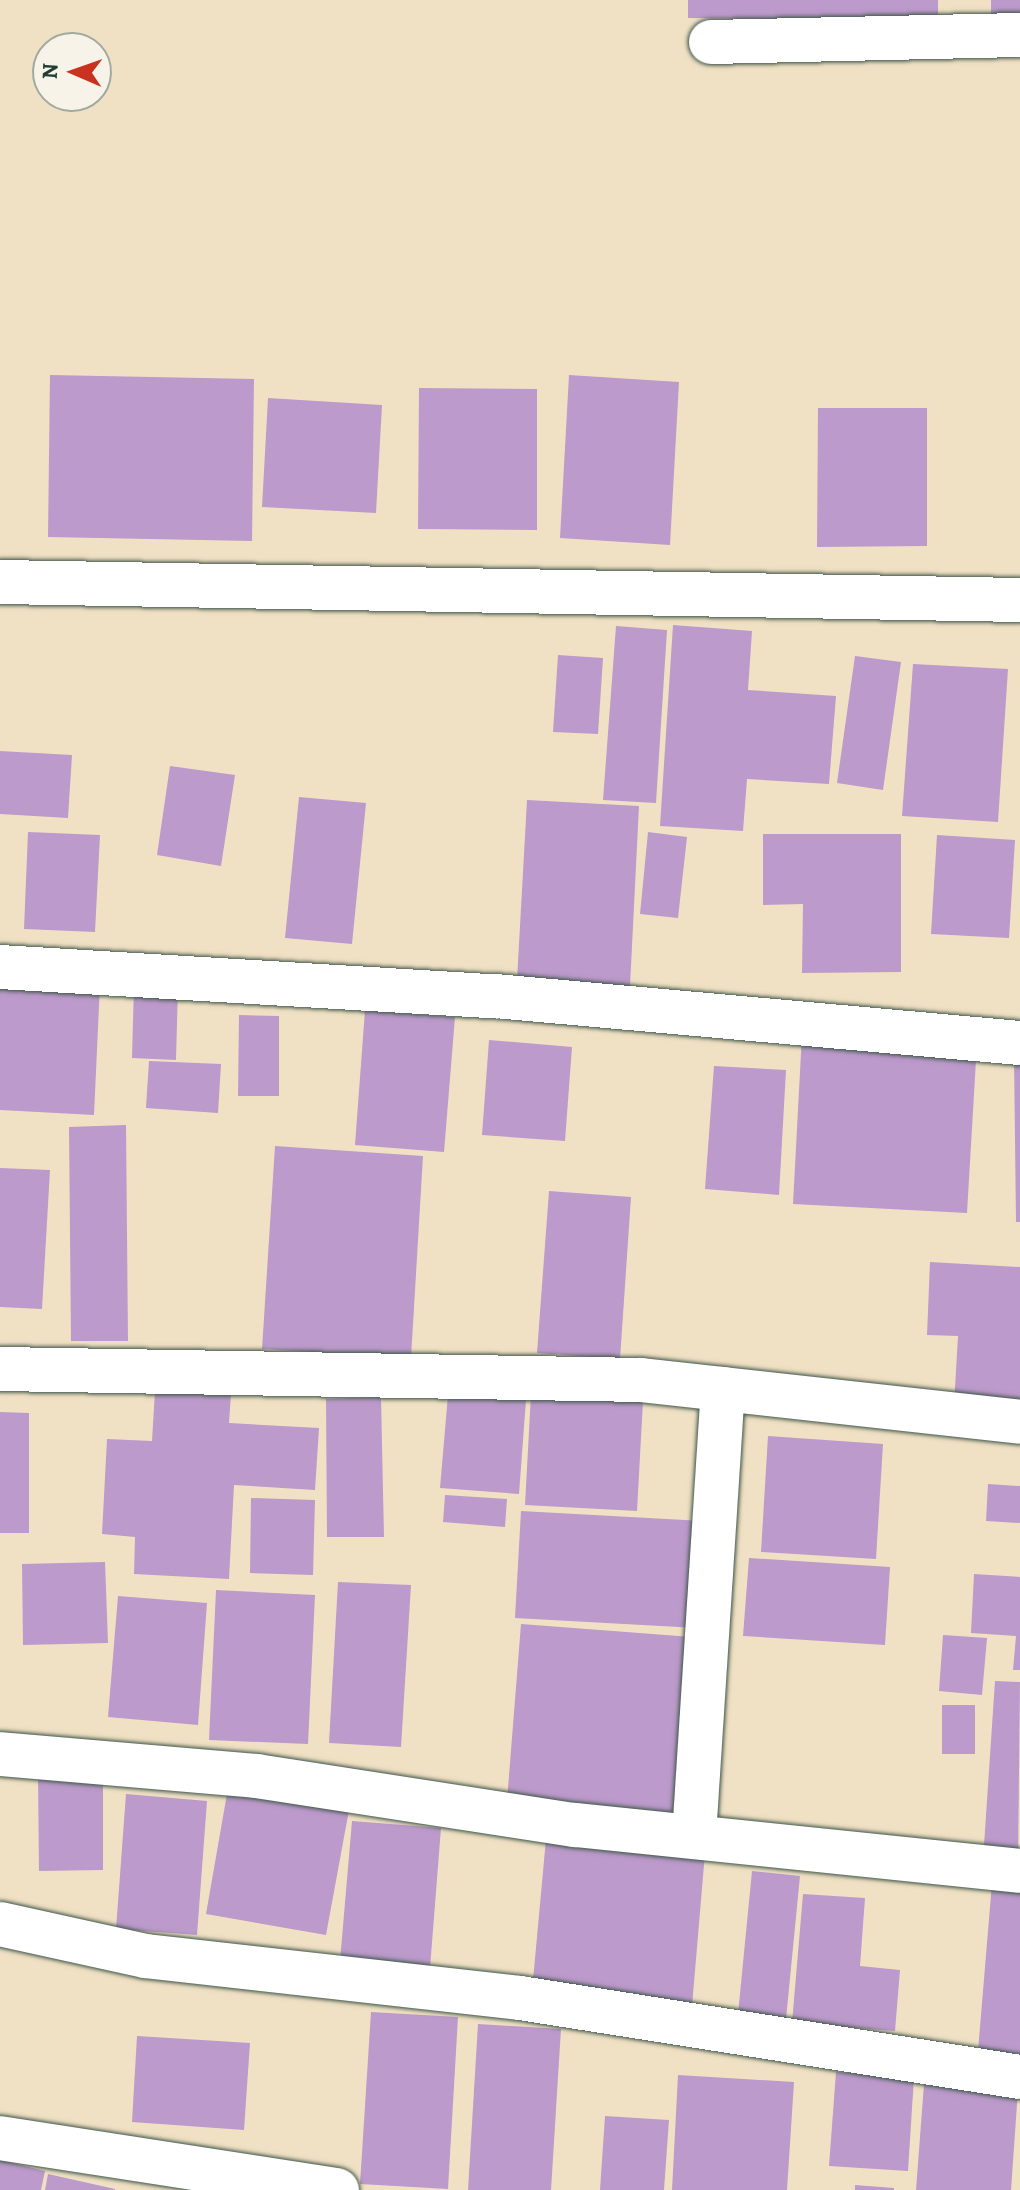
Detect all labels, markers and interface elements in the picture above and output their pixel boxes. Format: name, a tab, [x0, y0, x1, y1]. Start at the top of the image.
north arrow	[32, 32, 112, 112]
text: N	[35, 63, 65, 80]

